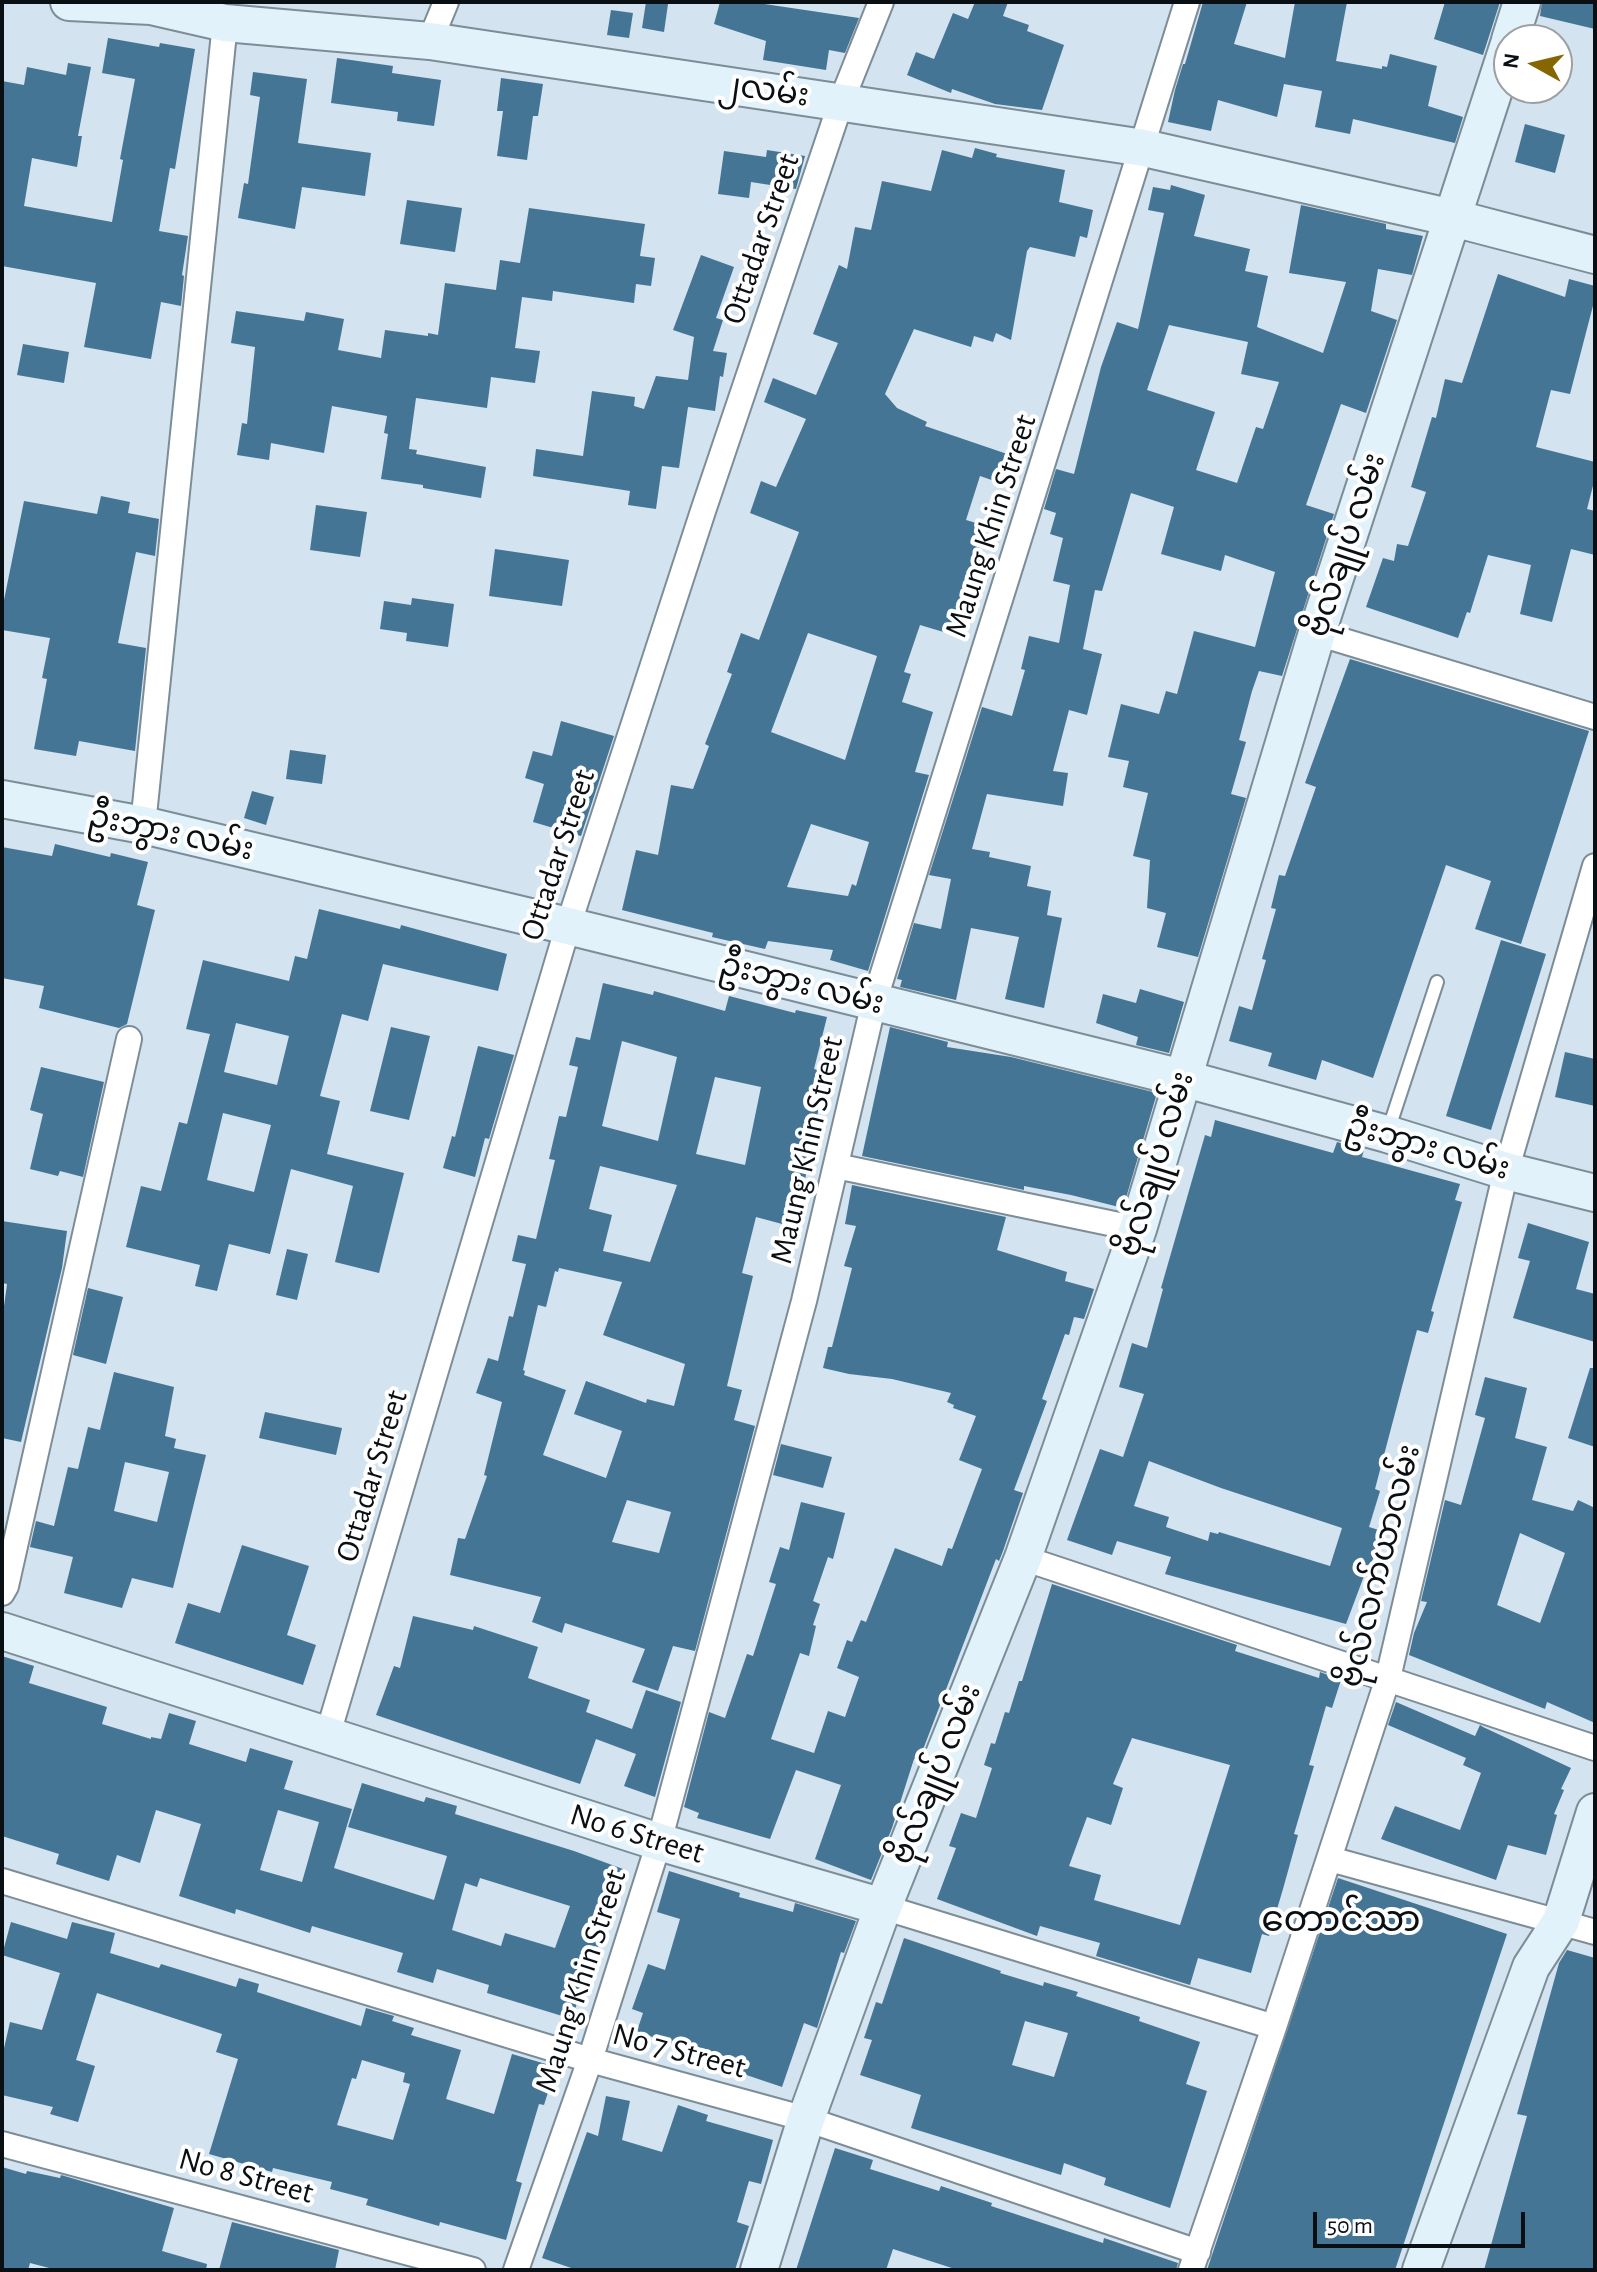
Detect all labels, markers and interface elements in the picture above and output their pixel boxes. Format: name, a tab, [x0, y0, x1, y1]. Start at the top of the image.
north arrow	[1493, 24, 1573, 104]
text: N	[1499, 52, 1523, 70]
street label: ၂လမ်း	[717, 65, 811, 115]
street label: Ottadar Street	[714, 149, 808, 329]
street label: Maung Khin Street	[937, 410, 1045, 642]
street label: ဗိုလ်ချုပ် လမ်း	[1298, 448, 1394, 642]
street label: Ottadar Street	[512, 765, 604, 945]
street label: ဦးဘွား လမ်း	[85, 797, 257, 869]
street label: ဦးဘွား လမ်း	[716, 945, 888, 1023]
street label: Maung Khin Street	[762, 1033, 852, 1267]
street label: ဗိုလ်ချုပ် လမ်း	[1110, 1067, 1202, 1261]
street label: ဦးဘွား လမ်း	[1342, 1105, 1514, 1189]
street label: Ottadar Street	[328, 1386, 416, 1566]
street label: ဗိုလ်လက်ယာလမ်း	[1331, 1441, 1429, 1691]
street label: ဗိုလ်ချုပ် လမ်း	[882, 1678, 990, 1870]
street label: No 6 Street	[565, 1795, 709, 1873]
street label: Maung Khin Street	[527, 1865, 635, 2097]
district label: တောင်သာ	[1261, 1898, 1421, 1942]
street label: No 7 Street	[608, 2015, 750, 2087]
street label: No 8 Street	[174, 2140, 318, 2212]
scale bar	[1317, 2196, 1529, 2246]
text: 50 m	[1327, 2214, 1373, 2238]

